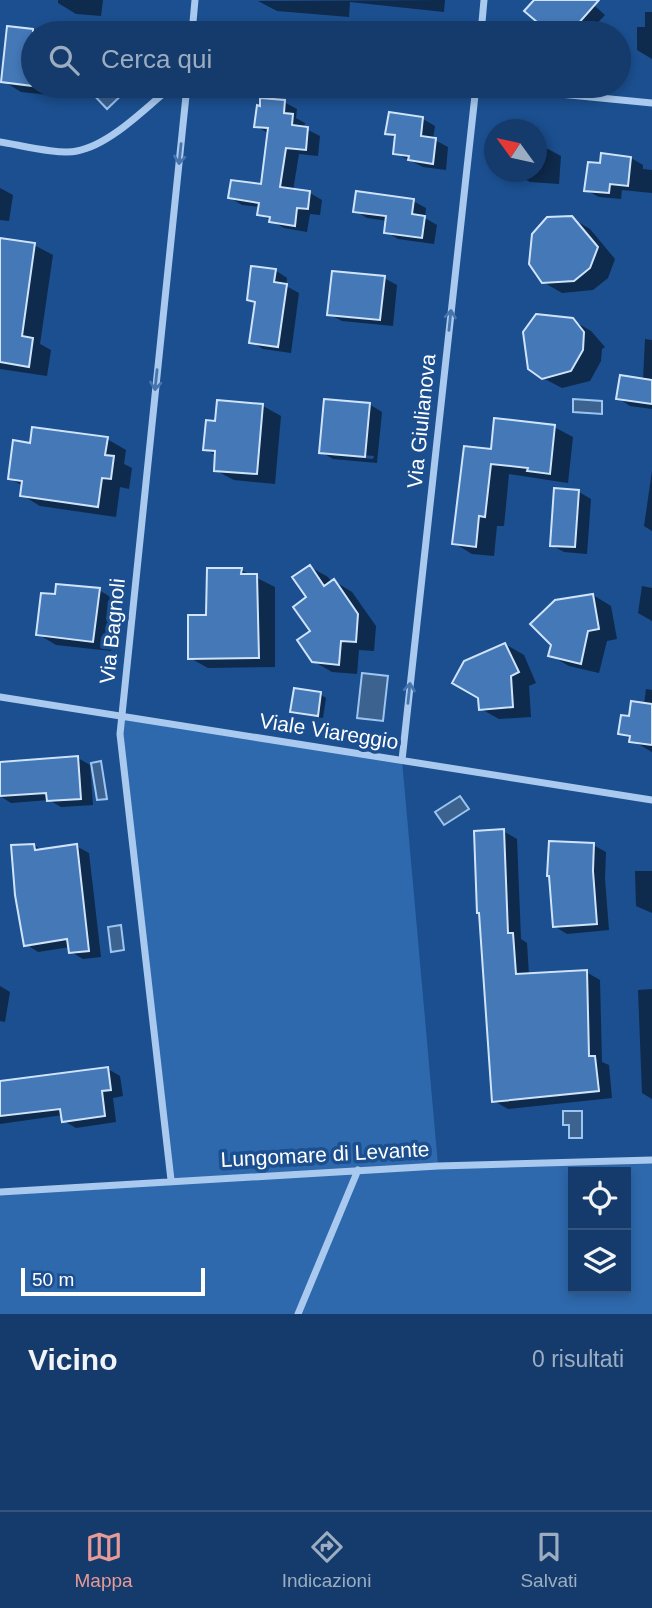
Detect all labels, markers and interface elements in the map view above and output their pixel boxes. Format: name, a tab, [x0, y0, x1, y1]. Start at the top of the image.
search box	[21, 21, 631, 98]
icon: search	[45, 41, 83, 79]
text: Cerca qui	[101, 44, 212, 74]
north arrow	[484, 119, 547, 182]
one-way arrow	[173, 142, 186, 164]
one-way arrow	[444, 309, 457, 332]
street label: Via Giulianova	[403, 352, 440, 489]
one-way arrow	[149, 368, 162, 391]
street label: Via Bagnoli	[95, 577, 129, 685]
one-way arrow	[403, 682, 416, 704]
street label: Viale Viareggio	[258, 709, 400, 753]
street label: Lungomare di Levante	[220, 1137, 430, 1171]
map controls	[568, 1167, 631, 1293]
button: locate	[568, 1167, 631, 1230]
button: layers	[568, 1230, 631, 1293]
scale bar	[21, 1265, 205, 1297]
text: 50 m	[32, 1269, 74, 1290]
text: Vicino	[28, 1343, 117, 1376]
text: 0 risultati	[532, 1346, 624, 1372]
tab: Mappa	[75, 1528, 133, 1592]
tab: Indicazioni	[282, 1528, 371, 1592]
tab: Salvati	[520, 1528, 577, 1592]

